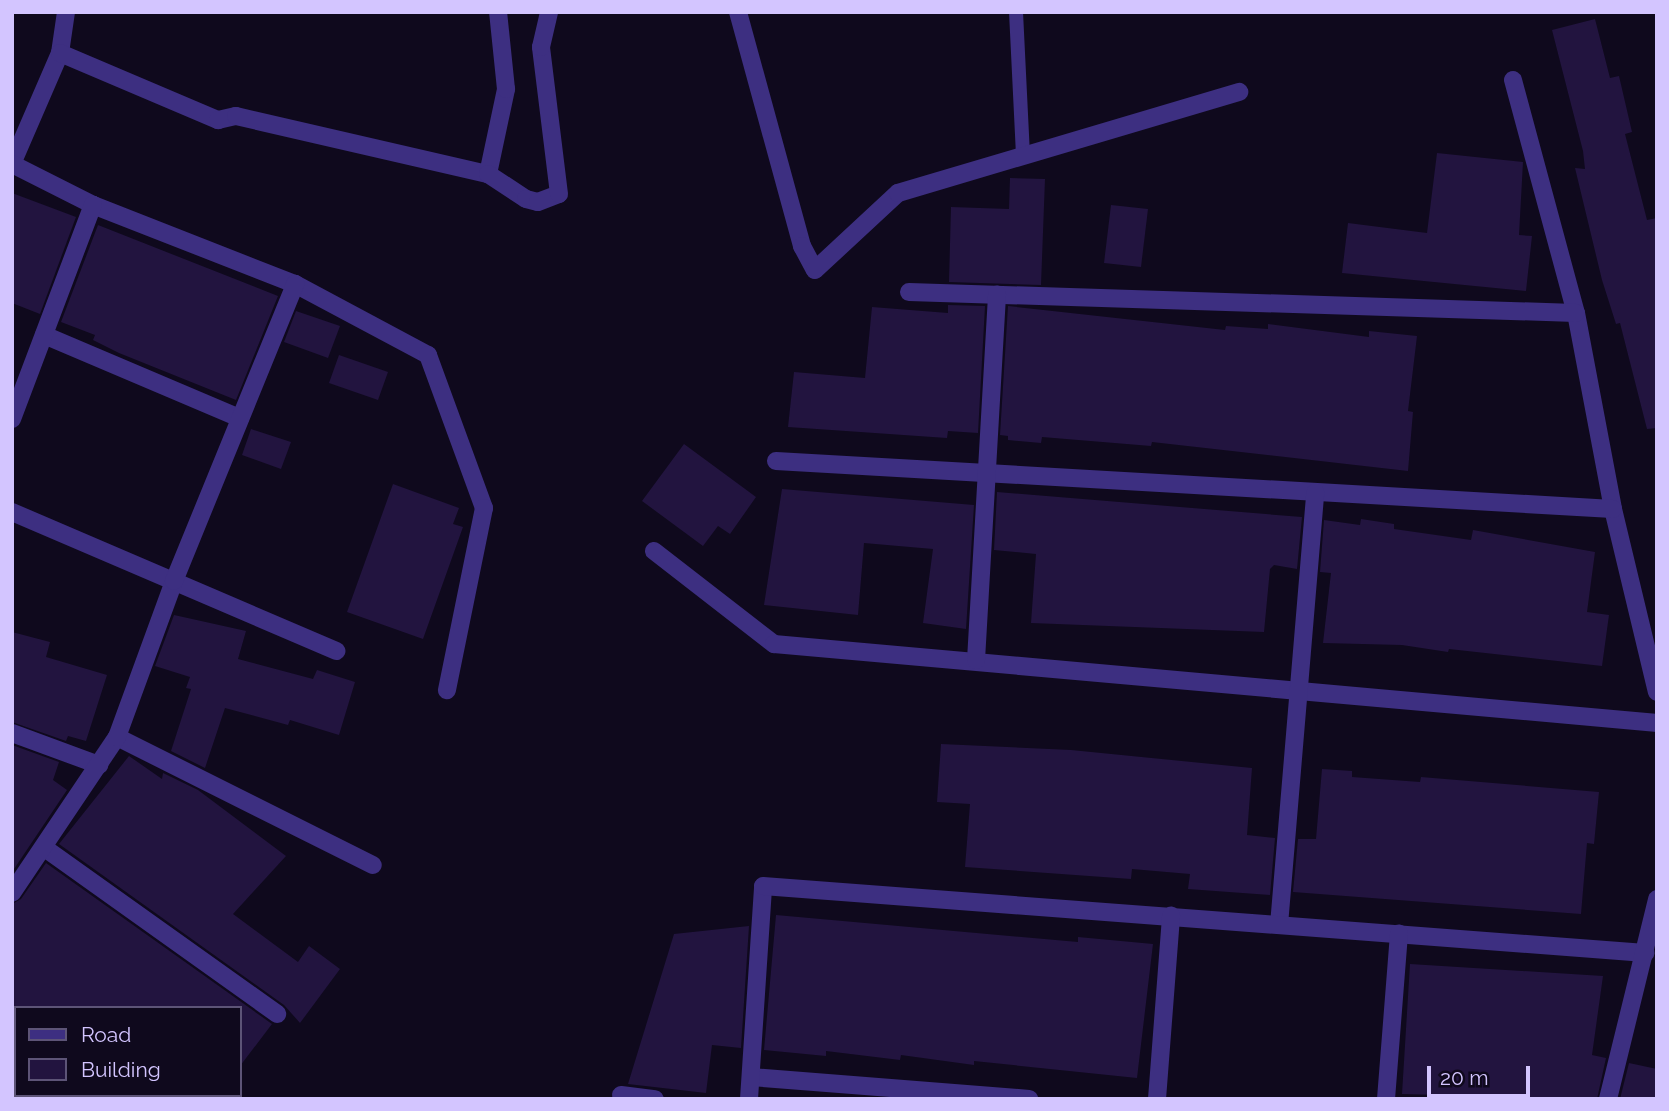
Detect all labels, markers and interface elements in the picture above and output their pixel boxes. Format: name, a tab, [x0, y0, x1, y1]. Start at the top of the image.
legend	[14, 1006, 242, 1097]
text: Road	[81, 1022, 131, 1047]
scale bar	[1431, 1052, 1534, 1096]
text: Building	[81, 1057, 161, 1082]
text: 20 m	[1440, 1065, 1488, 1090]

